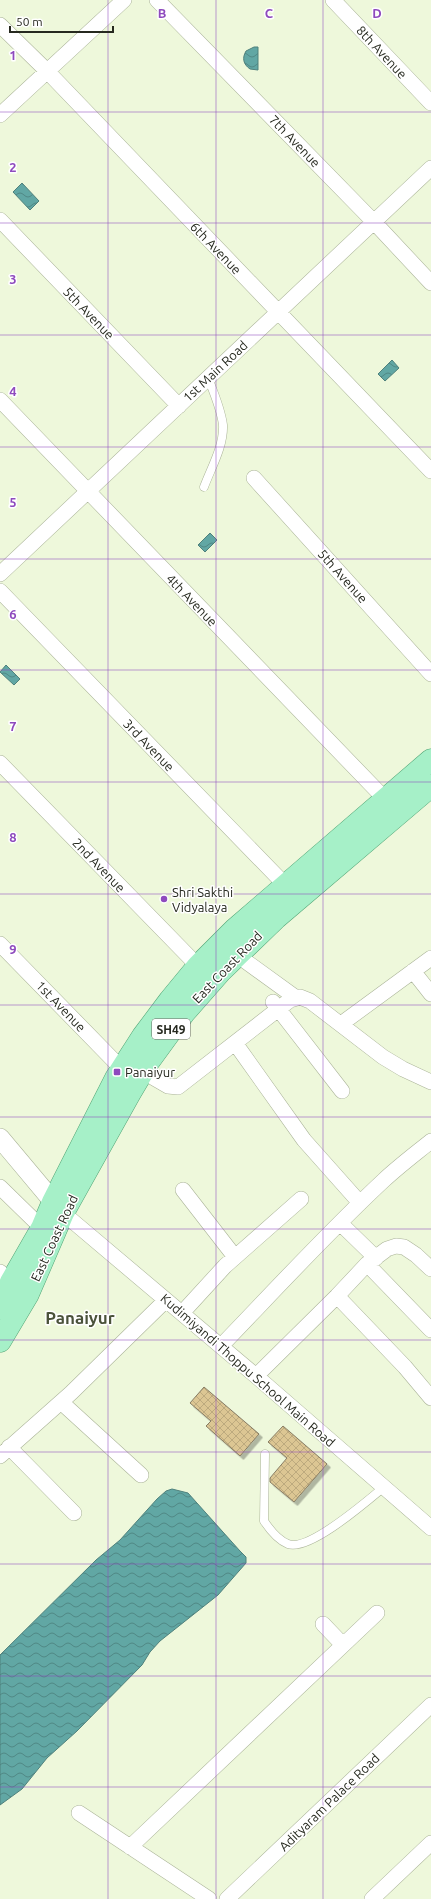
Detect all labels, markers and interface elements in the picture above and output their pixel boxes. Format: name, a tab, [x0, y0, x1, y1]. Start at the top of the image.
text: B	[158, 6, 167, 20]
text: C	[265, 6, 274, 20]
text: D	[372, 6, 382, 20]
scale bar	[10, 8, 113, 34]
text: 50 m	[16, 15, 43, 28]
street label: 8th Avenue	[354, 23, 410, 81]
text: 1	[9, 48, 17, 62]
street label: 7th Avenue	[267, 112, 323, 170]
text: 2	[9, 160, 17, 174]
street label: 6th Avenue	[188, 219, 244, 277]
text: 3	[9, 272, 17, 286]
street label: 5th Avenue	[61, 284, 117, 342]
street label: 1st Main Road	[180, 338, 250, 404]
text: 4	[9, 384, 17, 398]
text: 5	[9, 495, 17, 509]
street label: 5th Avenue	[316, 547, 370, 605]
street label: 4th Avenue	[164, 571, 220, 629]
text: 6	[9, 607, 17, 621]
street label: 3rd Avenue	[121, 716, 177, 774]
text: 7	[9, 719, 17, 733]
text: 8	[9, 830, 17, 844]
street label: 2nd Avenue	[70, 835, 128, 895]
place label: Shri Sakthi Vidyalaya	[172, 885, 233, 914]
marker: Shri Sakthi Vidyalaya	[159, 894, 169, 904]
street label: East Coast Road	[189, 928, 265, 1006]
text: 9	[9, 942, 17, 956]
street label: 1st Avenue	[33, 978, 89, 1034]
road number: SH49	[152, 1019, 190, 1039]
place label: Panaiyur	[125, 1065, 175, 1079]
marker: Panaiyur	[112, 1067, 122, 1077]
street label: East Coast Road	[28, 1193, 80, 1283]
street label: Kudimiyandi Thoppu School Main Road	[158, 1291, 338, 1449]
district label: Panaiyur	[45, 1308, 115, 1327]
street label: Adityaram Palace Road	[276, 1751, 382, 1853]

